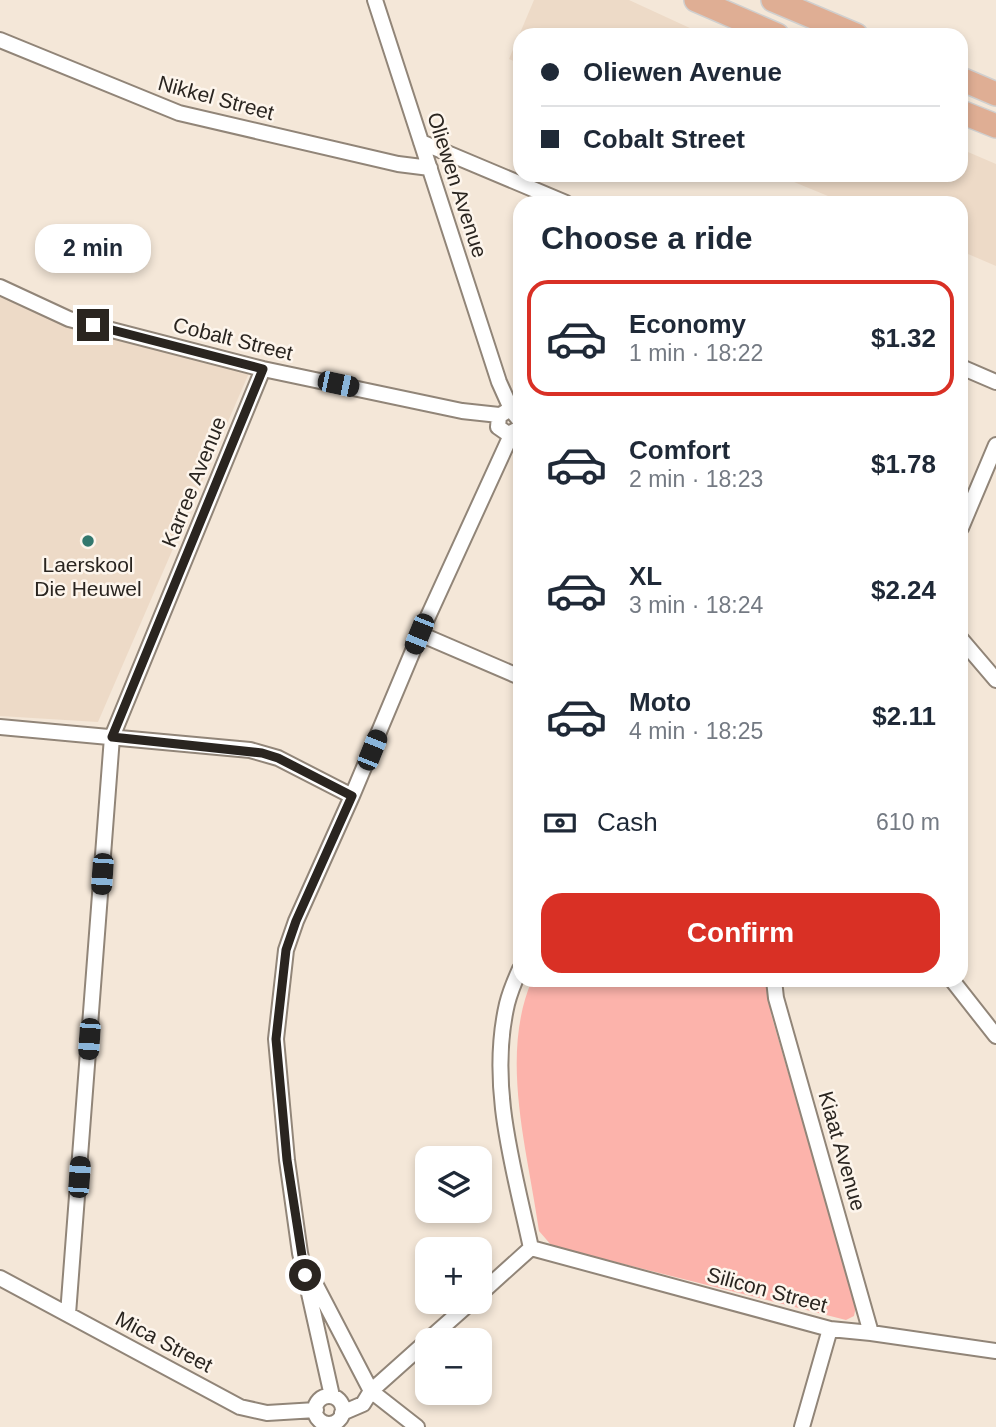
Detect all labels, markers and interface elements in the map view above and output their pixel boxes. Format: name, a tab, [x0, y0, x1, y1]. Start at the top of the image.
text: Oliewen Avenue	[583, 57, 782, 87]
street label: Nikkel Street	[156, 71, 277, 124]
street label: Oliewen Avenue	[423, 109, 492, 260]
text: Cobalt Street	[583, 124, 745, 154]
text: Choose a ride	[541, 220, 753, 256]
callout: 2 min	[35, 224, 151, 272]
text: 2 min	[63, 235, 123, 261]
icon: car	[545, 307, 608, 370]
route end	[77, 309, 109, 341]
text: Economy	[629, 309, 746, 339]
street label: Cobalt Street	[171, 313, 296, 365]
text: $1.32	[871, 323, 936, 353]
text: 1 min · 18:22	[629, 340, 763, 366]
car	[316, 369, 361, 399]
street label: Karree Avenue	[157, 413, 230, 550]
icon: car	[545, 433, 608, 496]
text: Comfort	[629, 435, 730, 465]
text: $1.78	[871, 449, 936, 479]
text: 2 min · 18:23	[629, 466, 763, 492]
marker: Laerskool Die Heuwel	[80, 533, 96, 549]
place label: Laerskool Die Heuwel	[34, 553, 142, 600]
icon: car	[545, 559, 608, 622]
text: XL	[629, 561, 662, 591]
text: $2.24	[871, 575, 936, 605]
text: 3 min · 18:24	[629, 592, 763, 618]
car	[402, 611, 437, 657]
icon: car	[545, 685, 608, 748]
text: Moto	[629, 687, 691, 717]
text: $2.11	[872, 701, 936, 731]
text: 4 min · 18:25	[629, 718, 763, 744]
car	[355, 727, 390, 773]
icon: cash	[541, 804, 579, 842]
text: Cash	[597, 807, 658, 837]
text: 610 m	[876, 809, 940, 835]
car	[91, 852, 114, 896]
button: Confirm	[541, 893, 940, 973]
car	[78, 1017, 101, 1061]
street label: Kiaat Avenue	[814, 1088, 871, 1213]
map controls	[415, 1146, 492, 1405]
button: layers	[415, 1146, 492, 1223]
car	[68, 1155, 91, 1199]
button: +	[415, 1237, 492, 1314]
route start	[289, 1259, 321, 1291]
street label: Silicon Street	[704, 1262, 830, 1317]
street label: Mica Street	[112, 1306, 217, 1377]
button: −	[415, 1328, 492, 1405]

